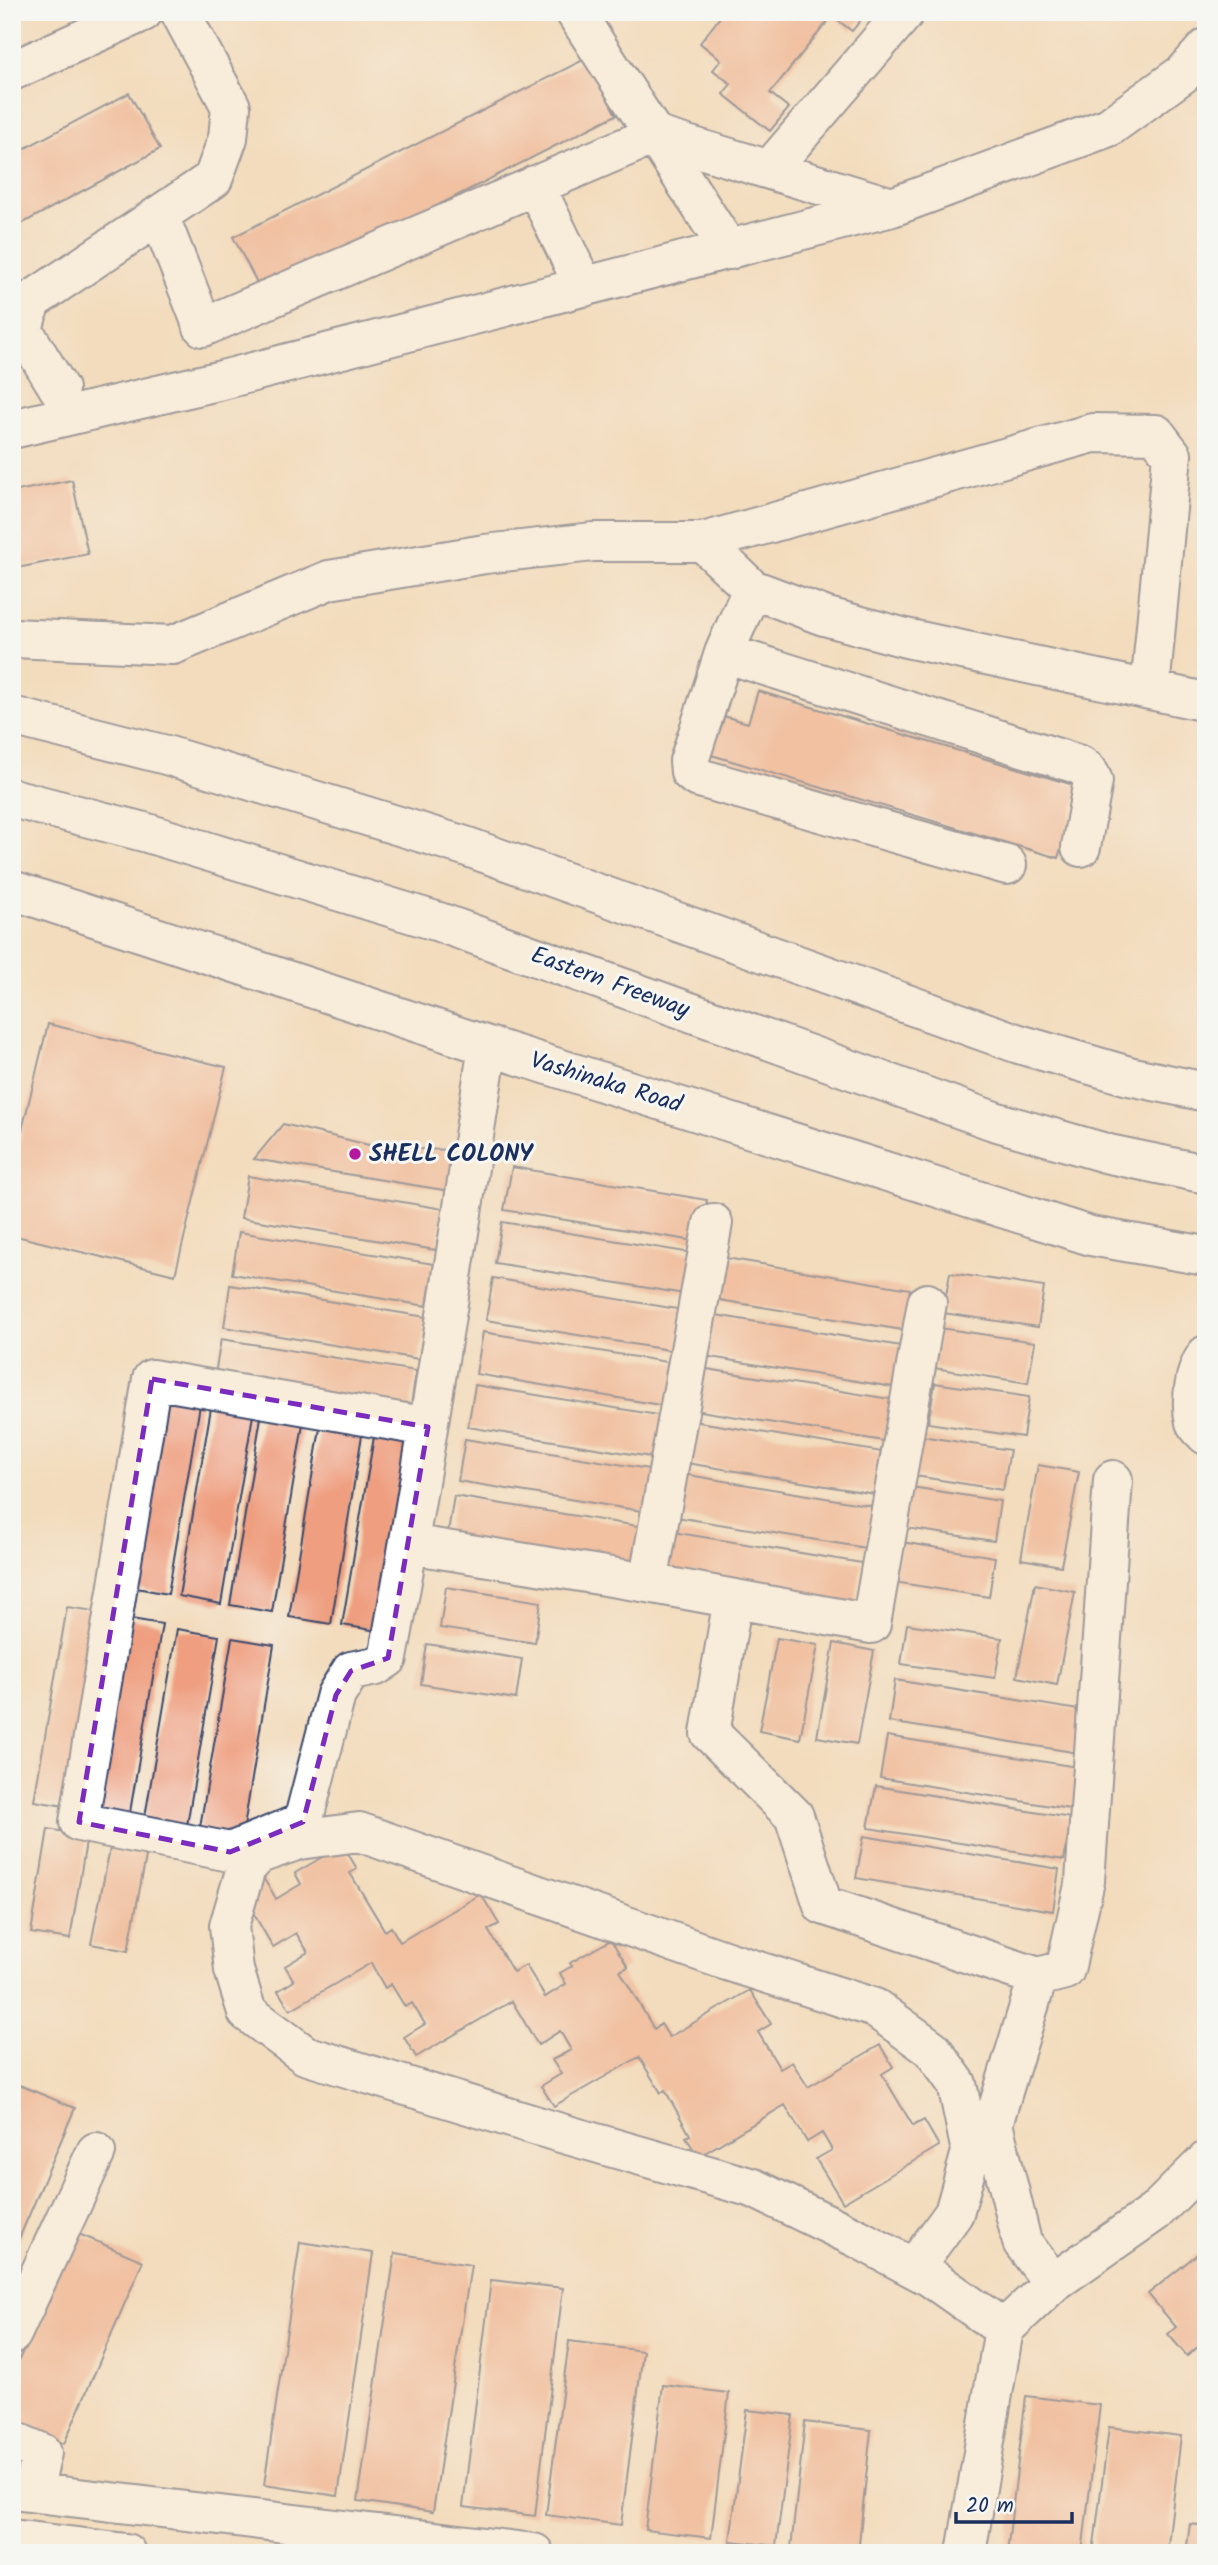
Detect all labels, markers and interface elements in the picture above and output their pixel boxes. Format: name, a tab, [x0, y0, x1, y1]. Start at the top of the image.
street label: Eastern Freeway	[525, 936, 696, 1030]
street label: Vashinaka Road	[525, 1041, 688, 1125]
place label: SHELL COLONY	[369, 1135, 534, 1174]
marker: SHELL COLONY	[347, 1146, 363, 1162]
scale bar	[956, 2481, 1071, 2525]
text: 20 m	[966, 2490, 1014, 2523]

